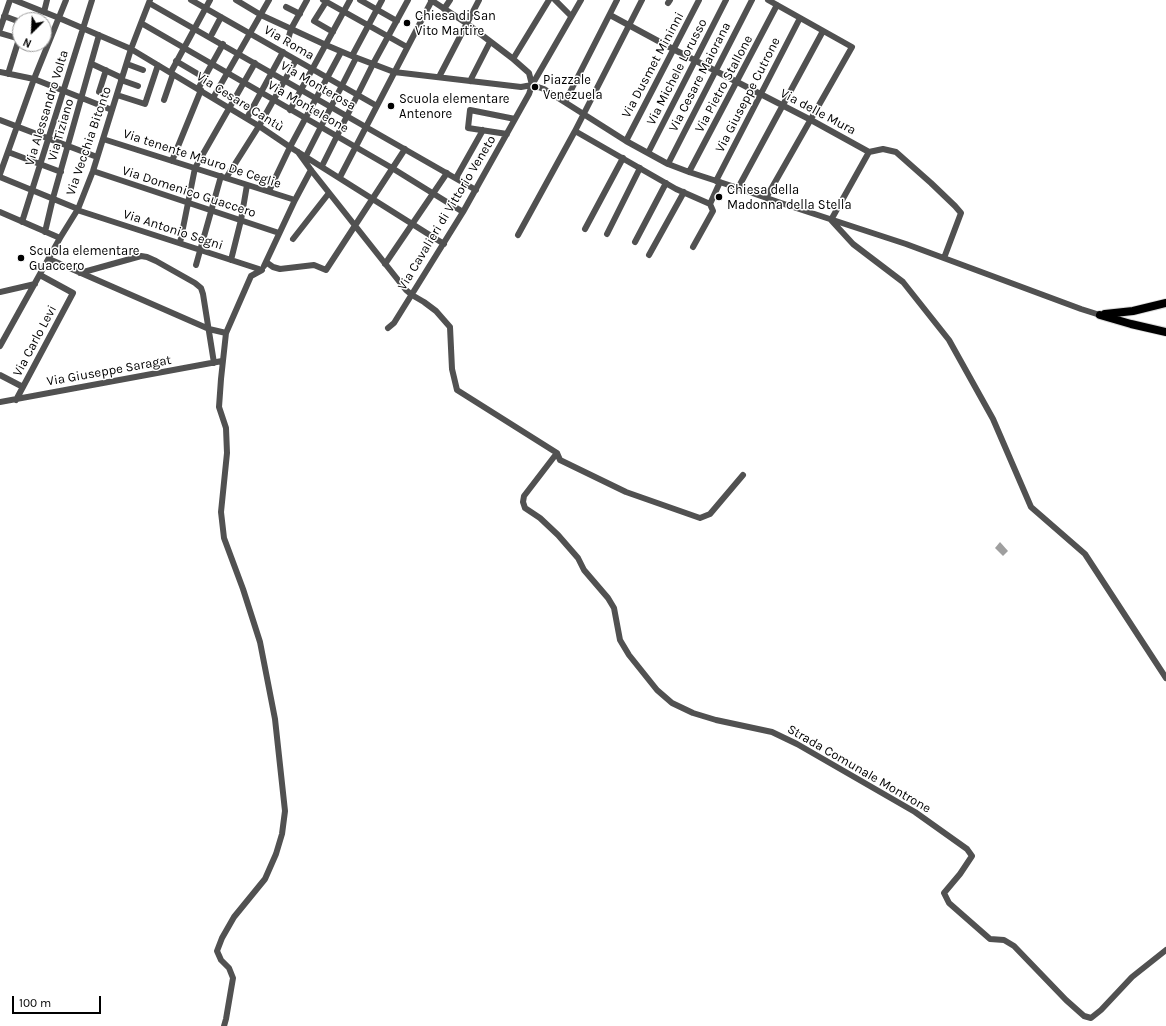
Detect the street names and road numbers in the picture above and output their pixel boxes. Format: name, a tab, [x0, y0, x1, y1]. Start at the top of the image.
street label: Via Dusmet Mininni	[618, 9, 688, 121]
street label: Via Michele Lorusso	[643, 16, 711, 128]
street label: Via Cesare Maiorana	[666, 20, 734, 134]
street label: Via Roma	[261, 22, 317, 64]
street label: Via Pietro Stallone	[692, 33, 756, 135]
street label: Via Giuseppe Cutrone	[712, 35, 784, 155]
street label: Via Alessandro Volta	[22, 48, 72, 168]
street label: Via Monterosa	[277, 58, 359, 114]
street label: Via Cesare Cantù	[193, 69, 287, 135]
street label: Via Monteleone	[265, 78, 351, 136]
street label: Via Vecchia Bitonto	[63, 84, 115, 198]
street label: Via delle Mura	[777, 85, 859, 139]
street label: Via Tiziano	[45, 97, 77, 163]
street label: Via tenente Mauro De Ceglie	[121, 126, 283, 192]
street label: Via Cavalieri di Vittorio Veneto	[395, 133, 499, 293]
street label: Via Domenico Guaccero	[120, 163, 258, 221]
street label: Via Antonio Segni	[121, 206, 225, 254]
street label: Via Carlo Levi	[10, 303, 60, 379]
street label: Via Giuseppe Saragat	[45, 352, 173, 390]
street label: Strada Comunale Montrone	[784, 721, 934, 817]

